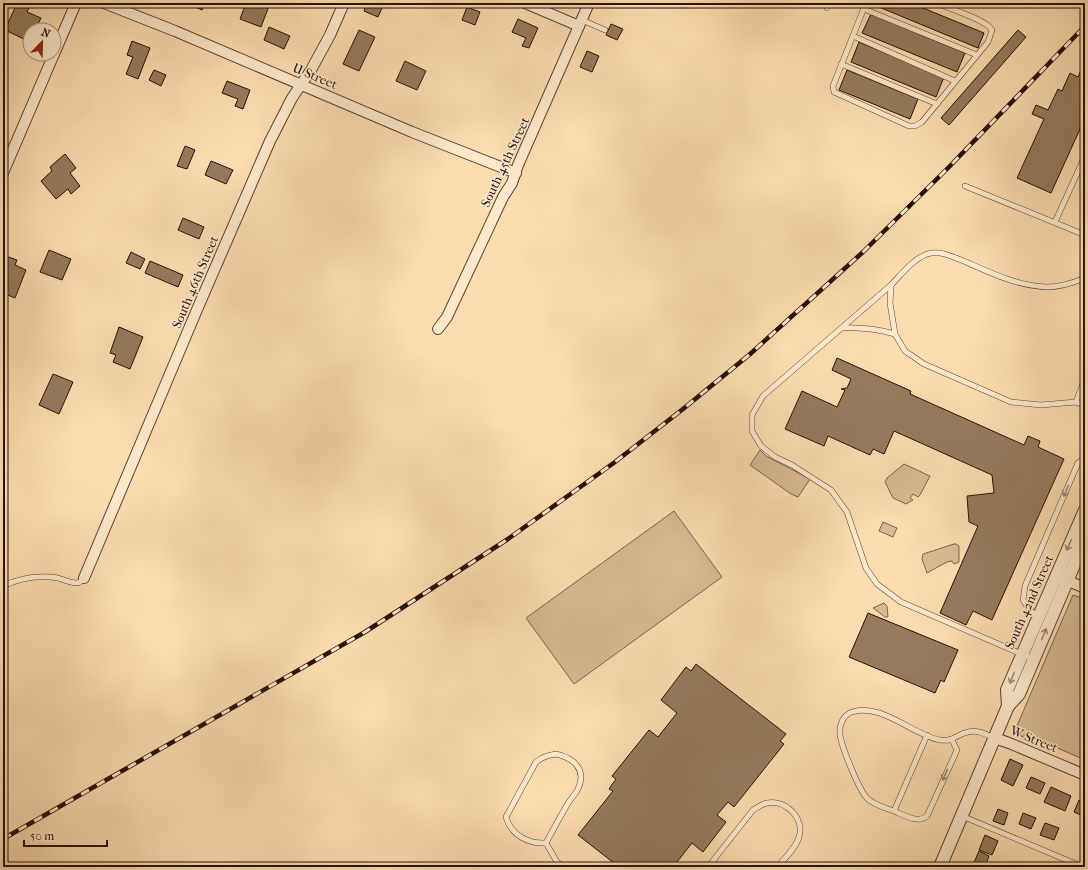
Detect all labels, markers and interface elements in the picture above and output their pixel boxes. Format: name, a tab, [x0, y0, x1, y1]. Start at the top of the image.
north arrow	[22, 22, 62, 62]
text: N	[39, 26, 53, 41]
street label: U Street	[290, 60, 340, 92]
street label: South 45th Street	[478, 114, 532, 209]
street label: South 46th Street	[169, 233, 221, 330]
one-way arrow	[1062, 485, 1069, 497]
one-way arrow	[1065, 539, 1073, 551]
street label: South 42nd Street	[1002, 552, 1057, 651]
one-way arrow	[1041, 629, 1048, 641]
one-way arrow	[1008, 671, 1015, 683]
street label: W Street	[1007, 722, 1060, 755]
one-way arrow	[941, 769, 949, 781]
scale bar	[24, 822, 107, 848]
text: 50 m	[30, 829, 54, 843]

